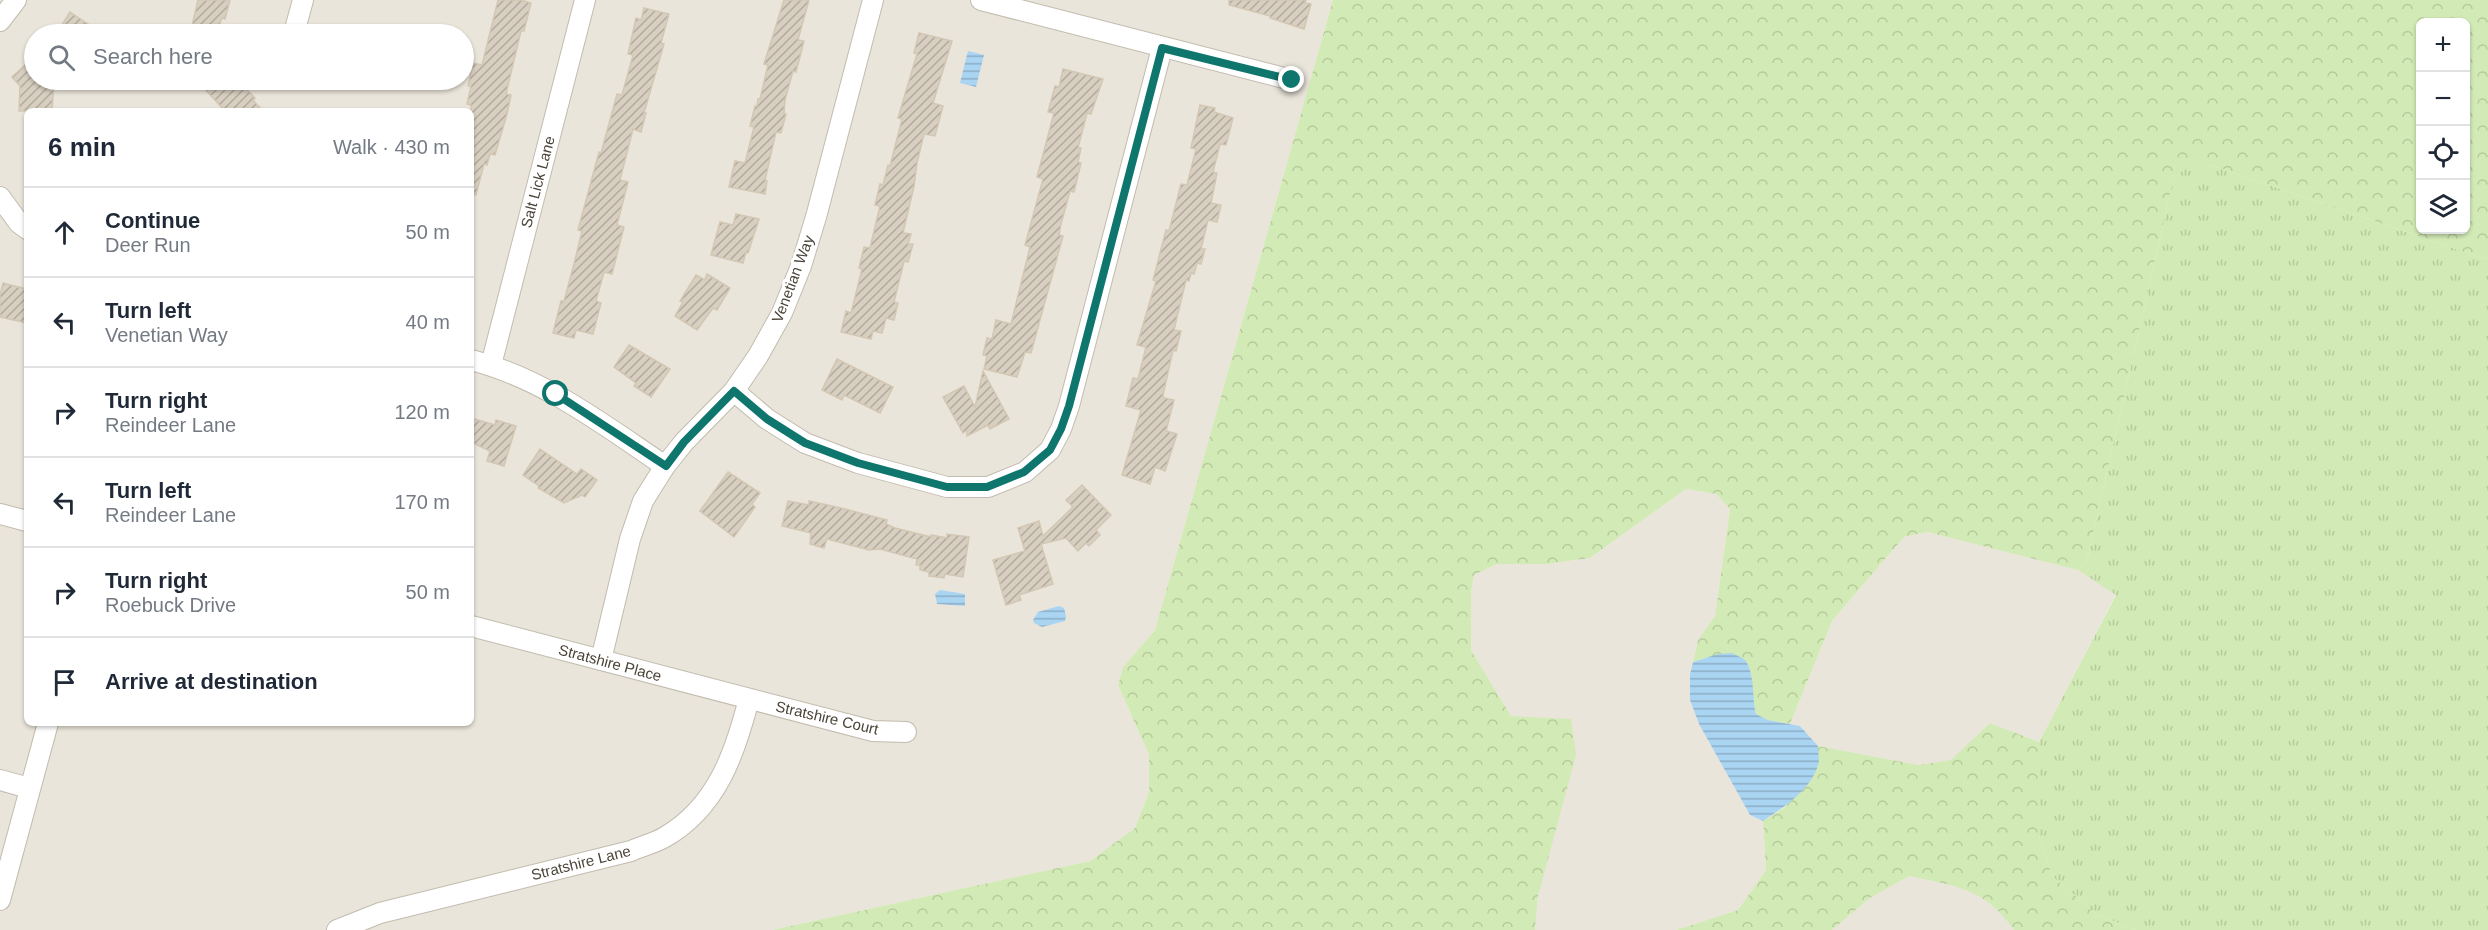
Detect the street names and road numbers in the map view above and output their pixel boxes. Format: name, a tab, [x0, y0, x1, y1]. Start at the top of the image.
street label: Salt Lick Lane	[517, 134, 558, 230]
street label: Venetian Way	[768, 232, 817, 325]
street label: Stratshire Place	[557, 641, 663, 684]
street label: Stratshire Court	[774, 697, 881, 738]
street label: Stratshire Lane	[529, 842, 632, 883]

